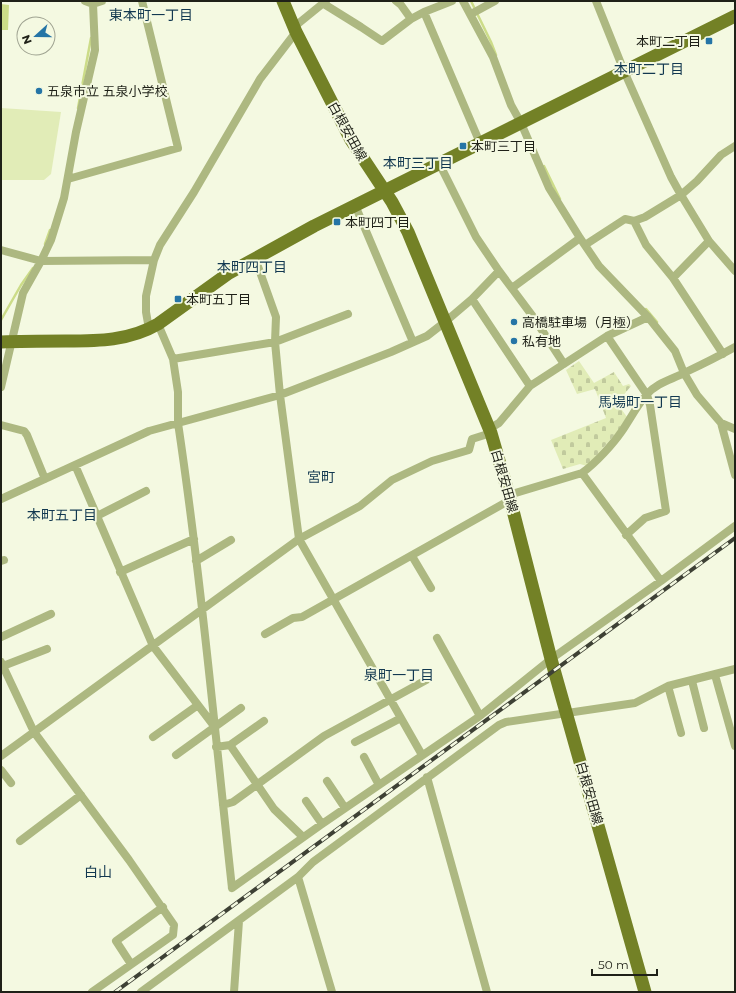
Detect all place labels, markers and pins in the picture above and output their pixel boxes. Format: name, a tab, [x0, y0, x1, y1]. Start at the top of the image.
place label: 本町二丁目	[636, 33, 701, 49]
marker: 本町二丁目	[704, 36, 714, 46]
place label: 五泉市立 五泉小学校	[47, 83, 167, 99]
marker: 五泉市立 五泉小学校	[34, 86, 44, 96]
place label: 本町三丁目	[471, 138, 536, 154]
marker: 本町三丁目	[458, 141, 468, 151]
place label: 本町四丁目	[345, 214, 410, 230]
marker: 本町四丁目	[332, 217, 342, 227]
place label: 本町五丁目	[186, 291, 251, 307]
marker: 本町五丁目	[173, 294, 183, 304]
place label: 高橋駐車場（月極）	[522, 314, 639, 330]
marker: 高橋駐車場（月極）	[509, 317, 519, 327]
place label: 私有地	[522, 333, 561, 349]
marker: 私有地	[509, 336, 519, 346]

